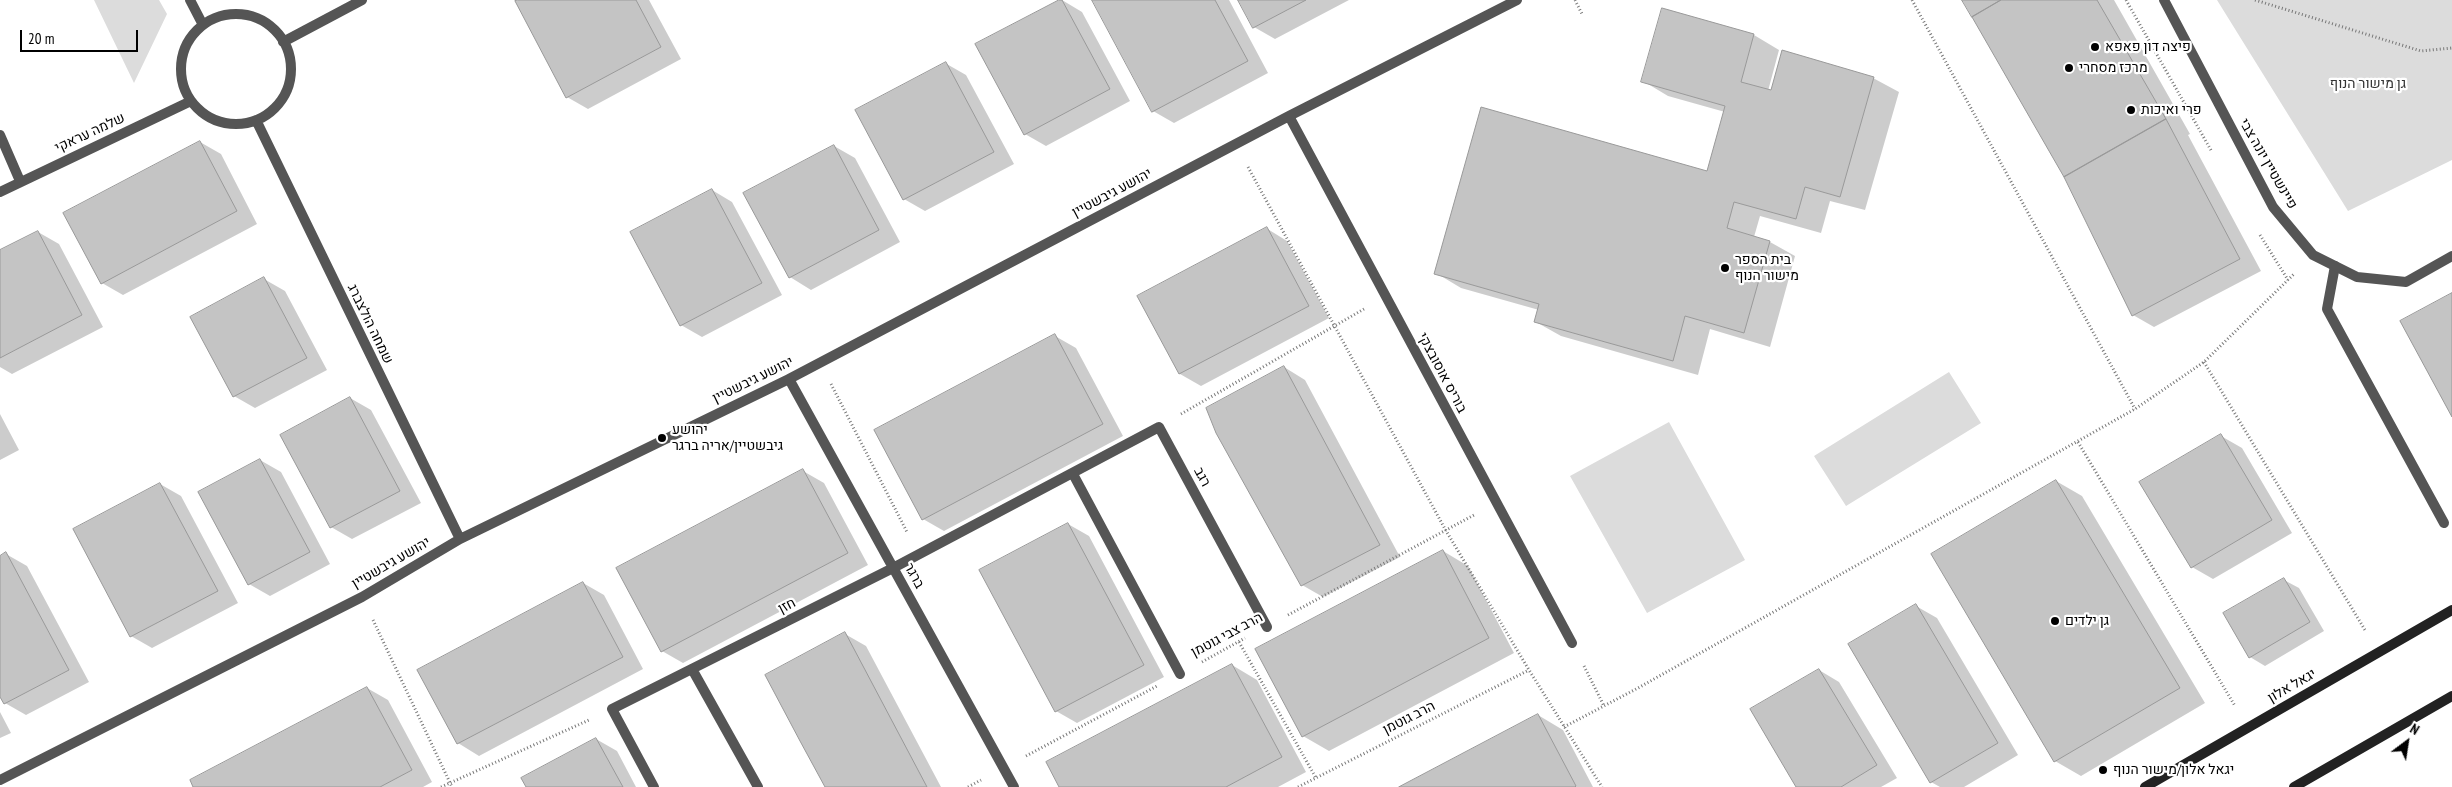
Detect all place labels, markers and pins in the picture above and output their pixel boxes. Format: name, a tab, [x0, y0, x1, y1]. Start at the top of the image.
place label: פיצה דון פאפא	[2105, 39, 2191, 55]
marker: פיצה דון פאפא	[2089, 41, 2101, 53]
place label: מרכז מסחרי	[2079, 60, 2148, 76]
marker: מרכז מסחרי	[2063, 62, 2075, 74]
place label: פרי ואיכות	[2141, 102, 2202, 118]
marker: פרי ואיכות	[2125, 104, 2137, 116]
place label: בית הספר מישור הנוף	[1735, 252, 1799, 284]
marker: בית הספר מישור הנוף	[1719, 262, 1731, 274]
place label: יהושע גיבשטיין/אריה ברגר	[672, 422, 783, 454]
marker: יהושע גיבשטיין/אריה ברגר	[656, 432, 668, 444]
place label: גן ילדים	[2065, 613, 2109, 629]
marker: גן ילדים	[2049, 615, 2061, 627]
place label: יגאל אלון/מישור הנוף	[2113, 762, 2234, 778]
marker: יגאל אלון/מישור הנוף	[2097, 764, 2109, 776]

